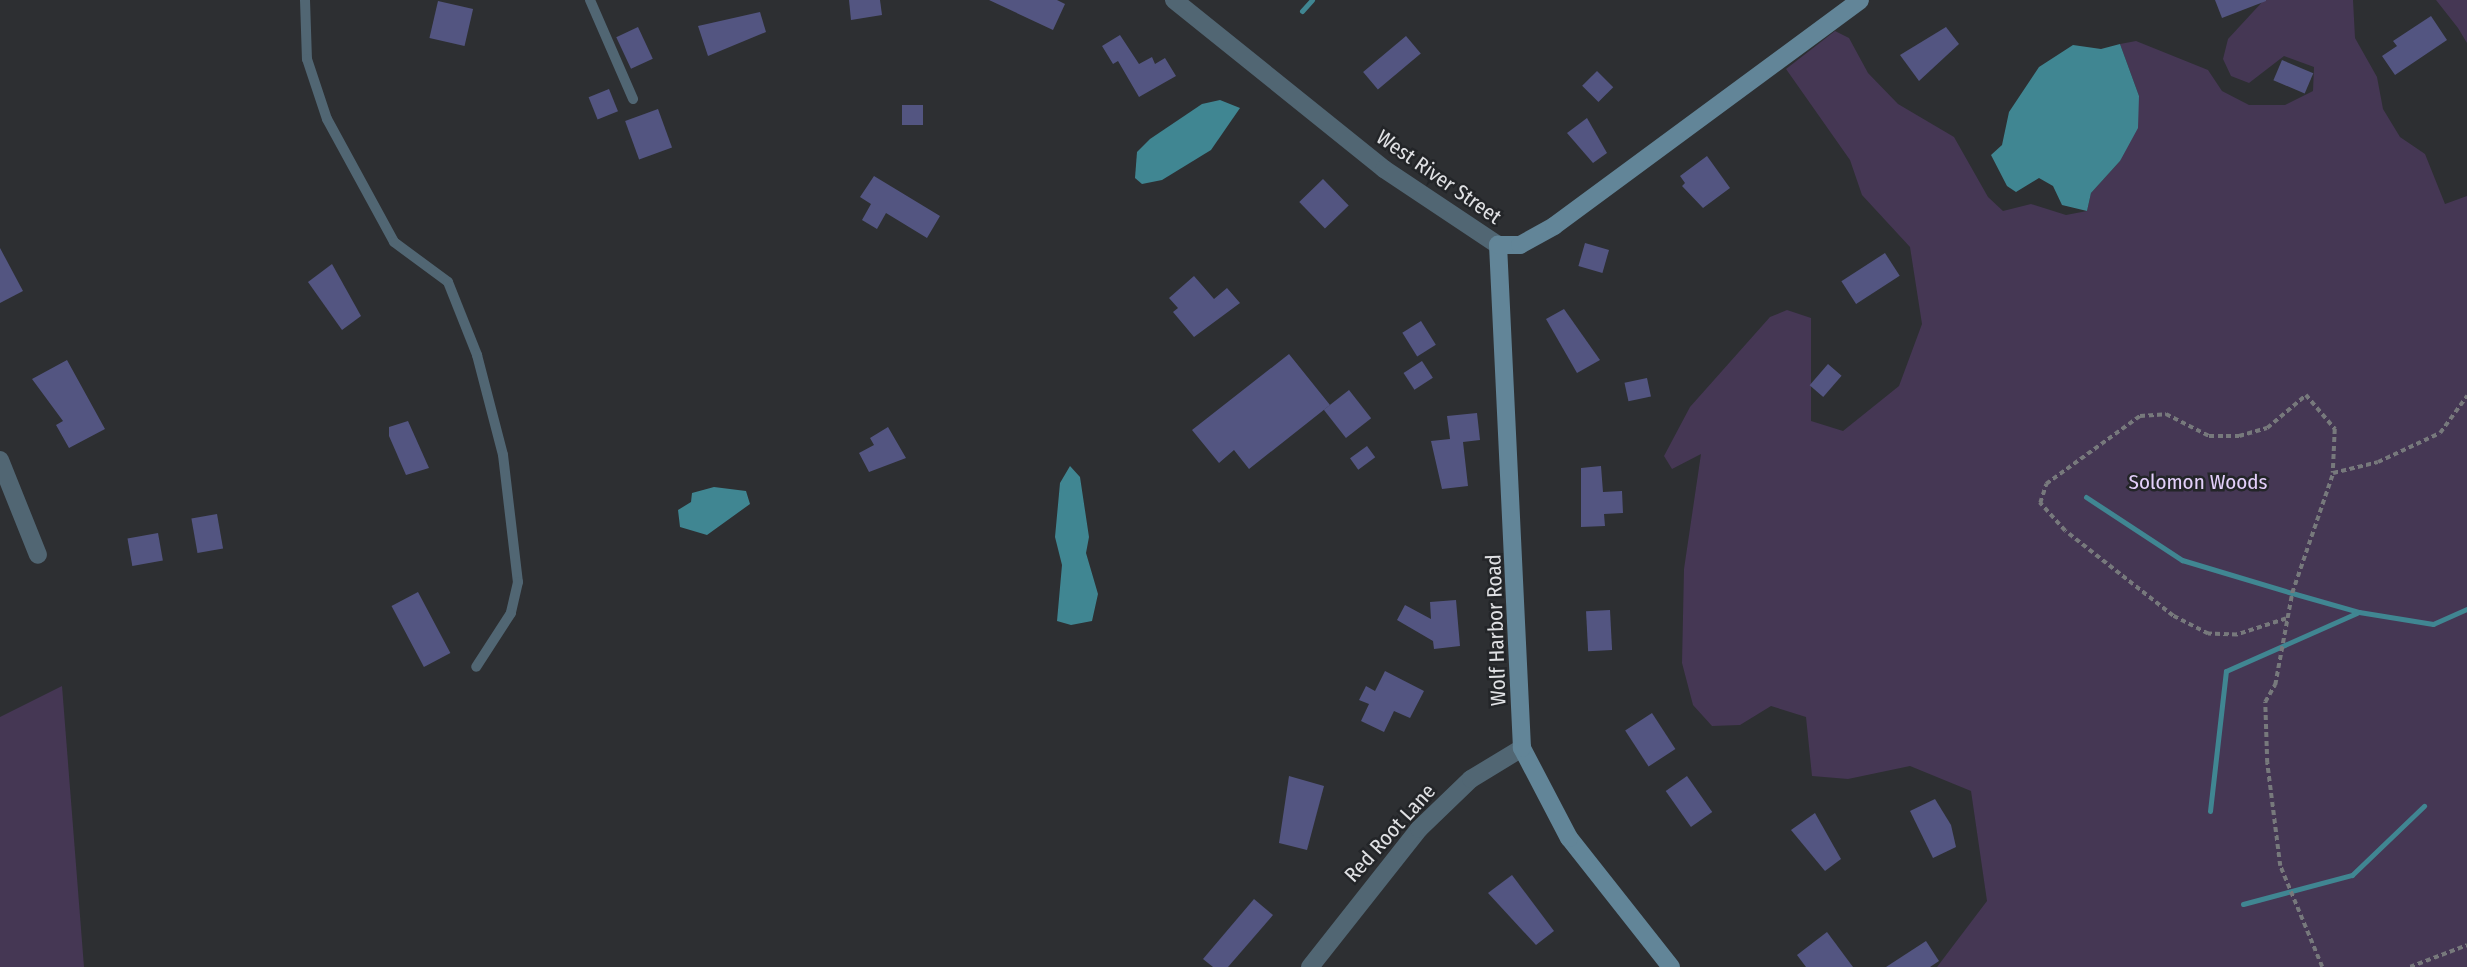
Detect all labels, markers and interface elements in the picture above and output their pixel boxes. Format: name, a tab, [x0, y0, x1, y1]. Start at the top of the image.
street label: West River Street	[1372, 125, 1506, 229]
park label: Solomon Woods	[2129, 469, 2267, 495]
street label: Wolf Harbor Road	[1481, 554, 1511, 706]
street label: Red Root Lane	[1339, 779, 1441, 887]

